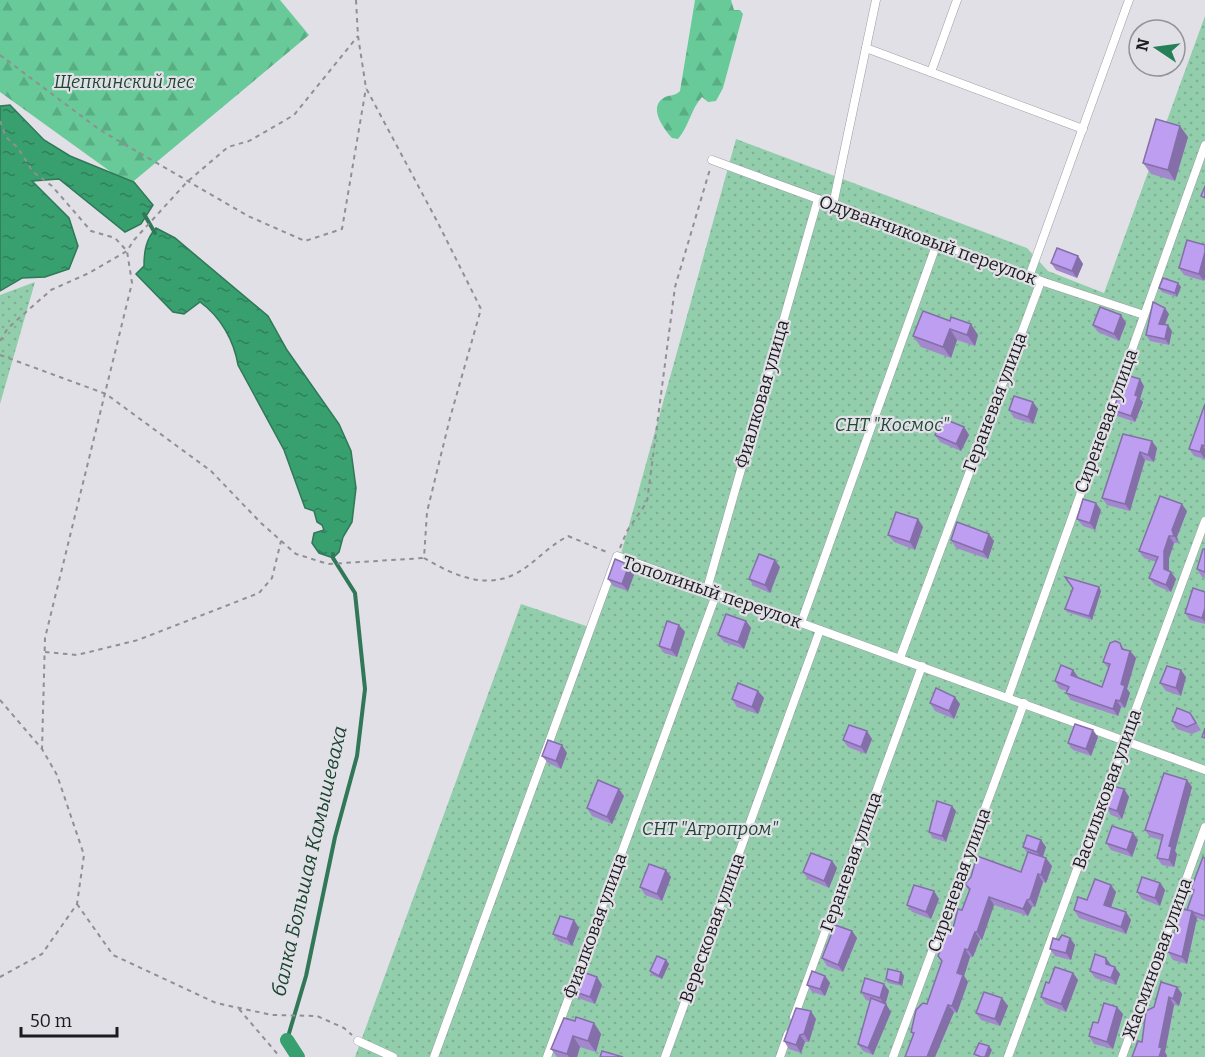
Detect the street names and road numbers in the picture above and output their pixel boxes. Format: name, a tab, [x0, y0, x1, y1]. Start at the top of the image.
street label: Одуванчиковый переулок	[816, 190, 1040, 290]
street label: Фиалковая улица	[730, 317, 794, 471]
street label: Гераневая улица	[958, 329, 1032, 475]
street label: Сиреневая улица	[1070, 346, 1142, 496]
street label: Тополиный переулок	[619, 551, 805, 633]
street label: Васильковая улица	[1068, 706, 1146, 872]
street label: Гераневая улица	[815, 789, 887, 935]
street label: Сиреневая улица	[923, 805, 995, 955]
street label: Фиалковая улица	[558, 850, 632, 1002]
street label: Вересковая улица	[675, 850, 749, 1006]
street label: Жасминовая улица	[1117, 875, 1197, 1043]

